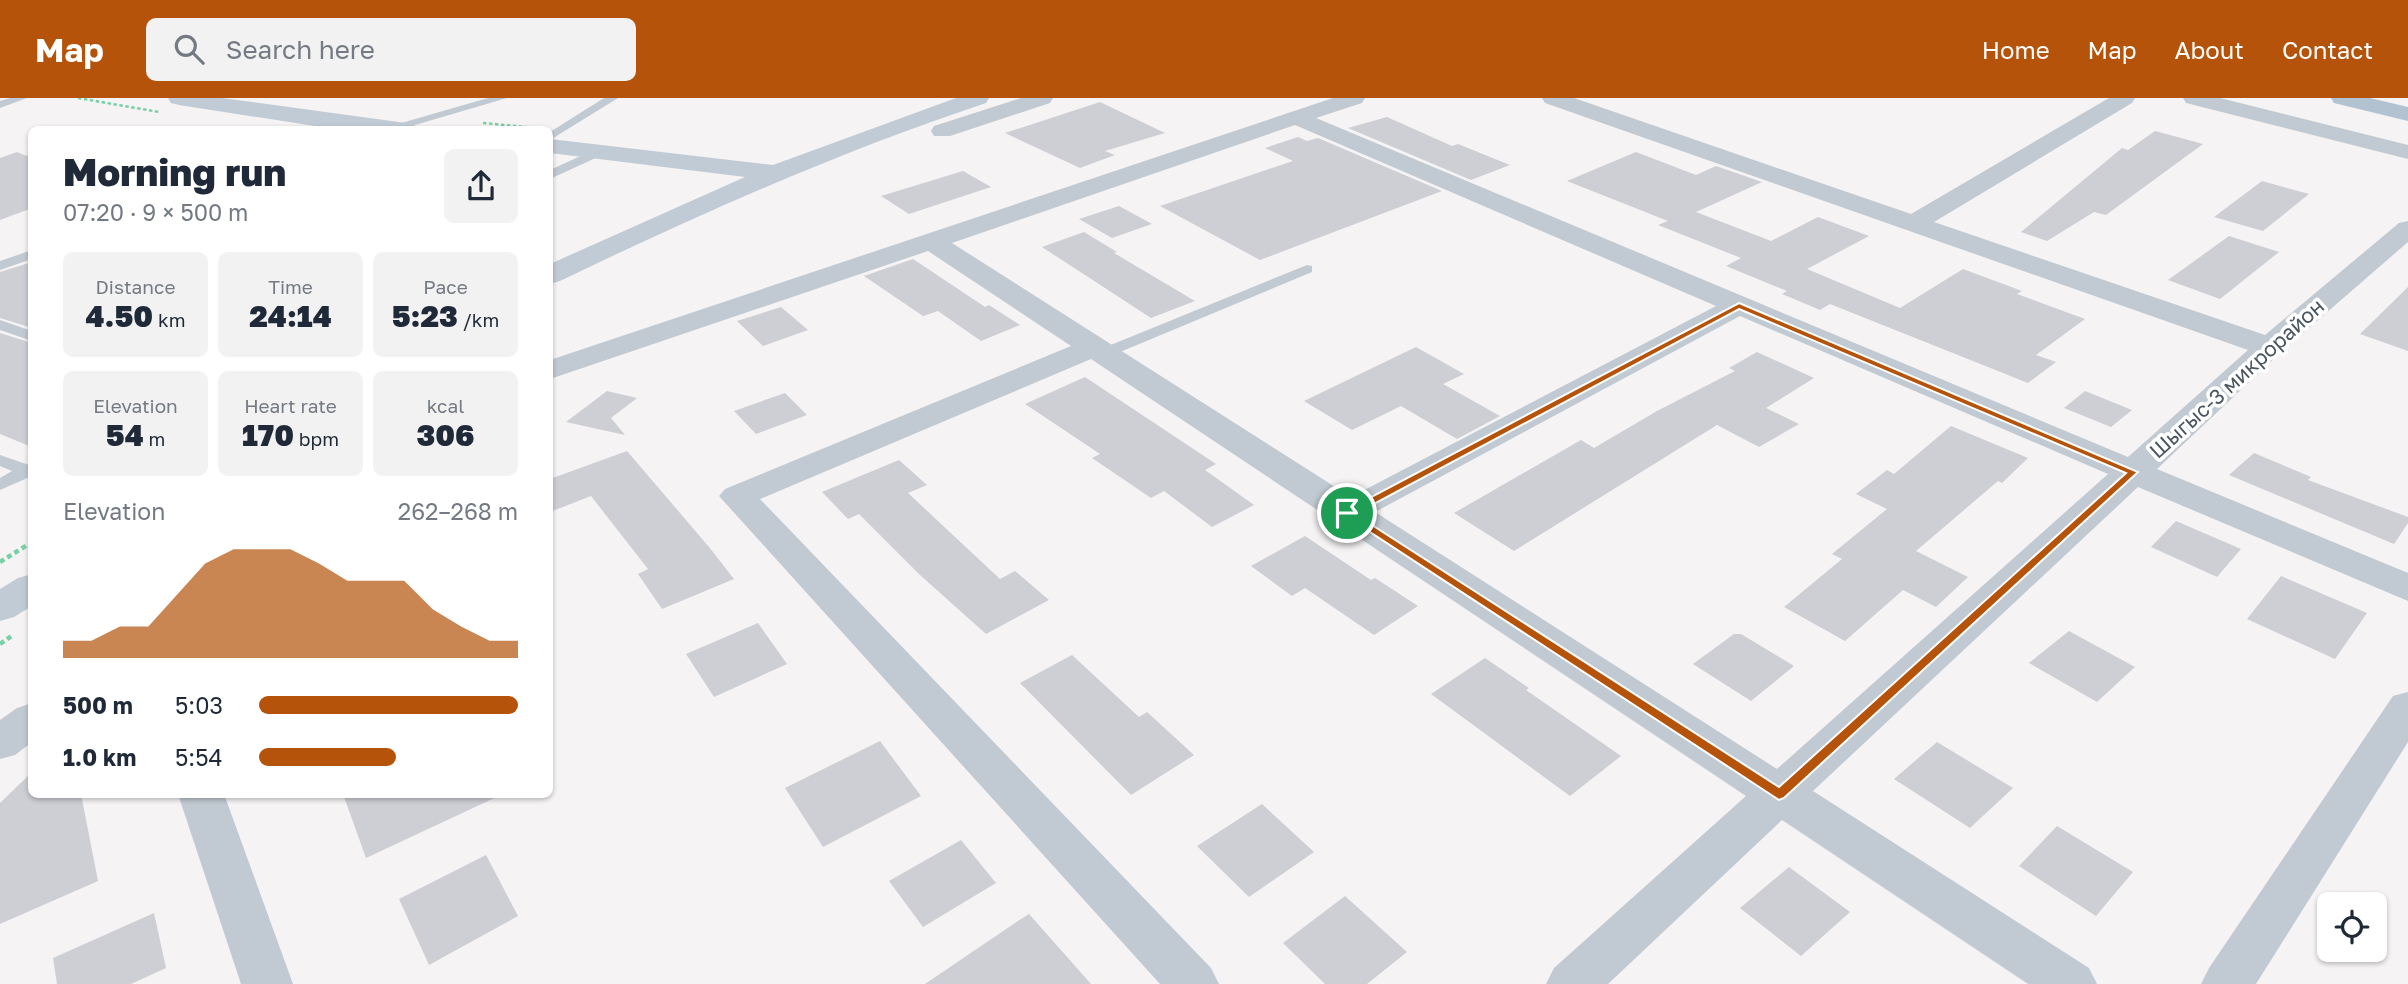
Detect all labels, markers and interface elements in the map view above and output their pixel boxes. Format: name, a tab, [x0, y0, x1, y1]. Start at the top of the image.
search box	[146, 18, 636, 81]
text: Map	[35, 30, 104, 69]
icon: search	[170, 30, 208, 68]
text: Search here	[226, 34, 375, 65]
text: Home	[1982, 35, 2050, 64]
text: Map	[2088, 35, 2137, 64]
text: About	[2175, 35, 2244, 64]
text: Contact	[2282, 35, 2373, 64]
text: Morning run	[63, 149, 286, 194]
button: share	[444, 149, 518, 223]
text: 07:20 · 9 × 500 m	[63, 198, 248, 226]
text: Distance	[96, 275, 175, 298]
text: Time	[268, 275, 313, 298]
text: Pace	[423, 275, 468, 298]
street label: Шыгыс-3 микрорайон	[2144, 293, 2329, 464]
text: 4.50	[86, 298, 153, 334]
text: 24:14	[249, 298, 332, 334]
text: 5:23	[392, 298, 458, 334]
text: km	[153, 308, 185, 331]
text: /km	[458, 308, 499, 331]
text: Elevation	[93, 394, 178, 417]
text: Heart rate	[244, 394, 337, 417]
text: kcal	[427, 394, 464, 417]
text: 54	[106, 417, 144, 453]
text: 170	[242, 417, 294, 453]
text: 306	[416, 417, 475, 453]
text: m	[144, 427, 165, 450]
text: bpm	[294, 427, 339, 450]
pin	[1317, 483, 1377, 543]
icon: arrive	[1328, 494, 1366, 532]
text: Elevation	[63, 497, 165, 525]
text: 262–268 m	[398, 497, 518, 525]
text: 500 m	[63, 691, 133, 719]
text: 5:03	[175, 691, 223, 719]
text: 1.0 km	[63, 743, 136, 771]
text: 5:54	[175, 743, 223, 771]
map controls	[2317, 892, 2387, 962]
button: locate	[2317, 892, 2387, 962]

